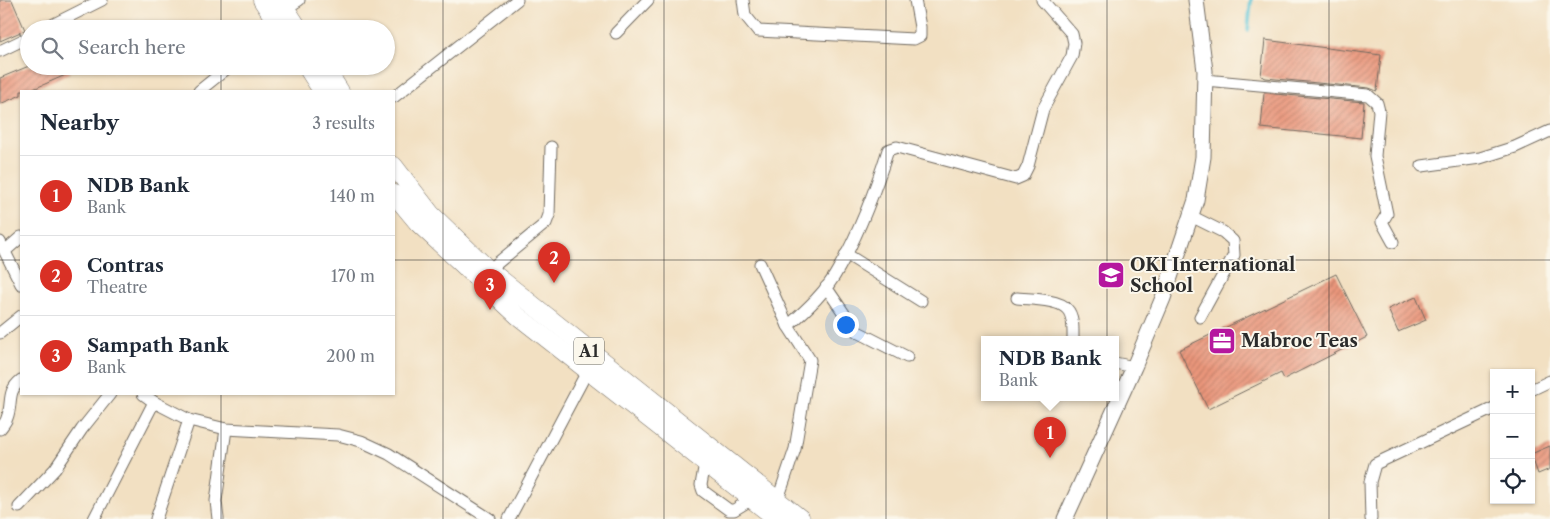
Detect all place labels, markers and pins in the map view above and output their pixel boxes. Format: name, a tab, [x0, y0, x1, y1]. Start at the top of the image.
pin: 2	[538, 242, 570, 283]
place label: OKI International School	[1130, 254, 1295, 297]
school or university icon: OKI International School	[1096, 260, 1126, 290]
pin: 3	[474, 269, 506, 310]
office icon: Mabroc Teas	[1207, 326, 1237, 356]
place label: Mabroc Teas	[1241, 330, 1358, 352]
pin: 1	[1034, 417, 1066, 458]

